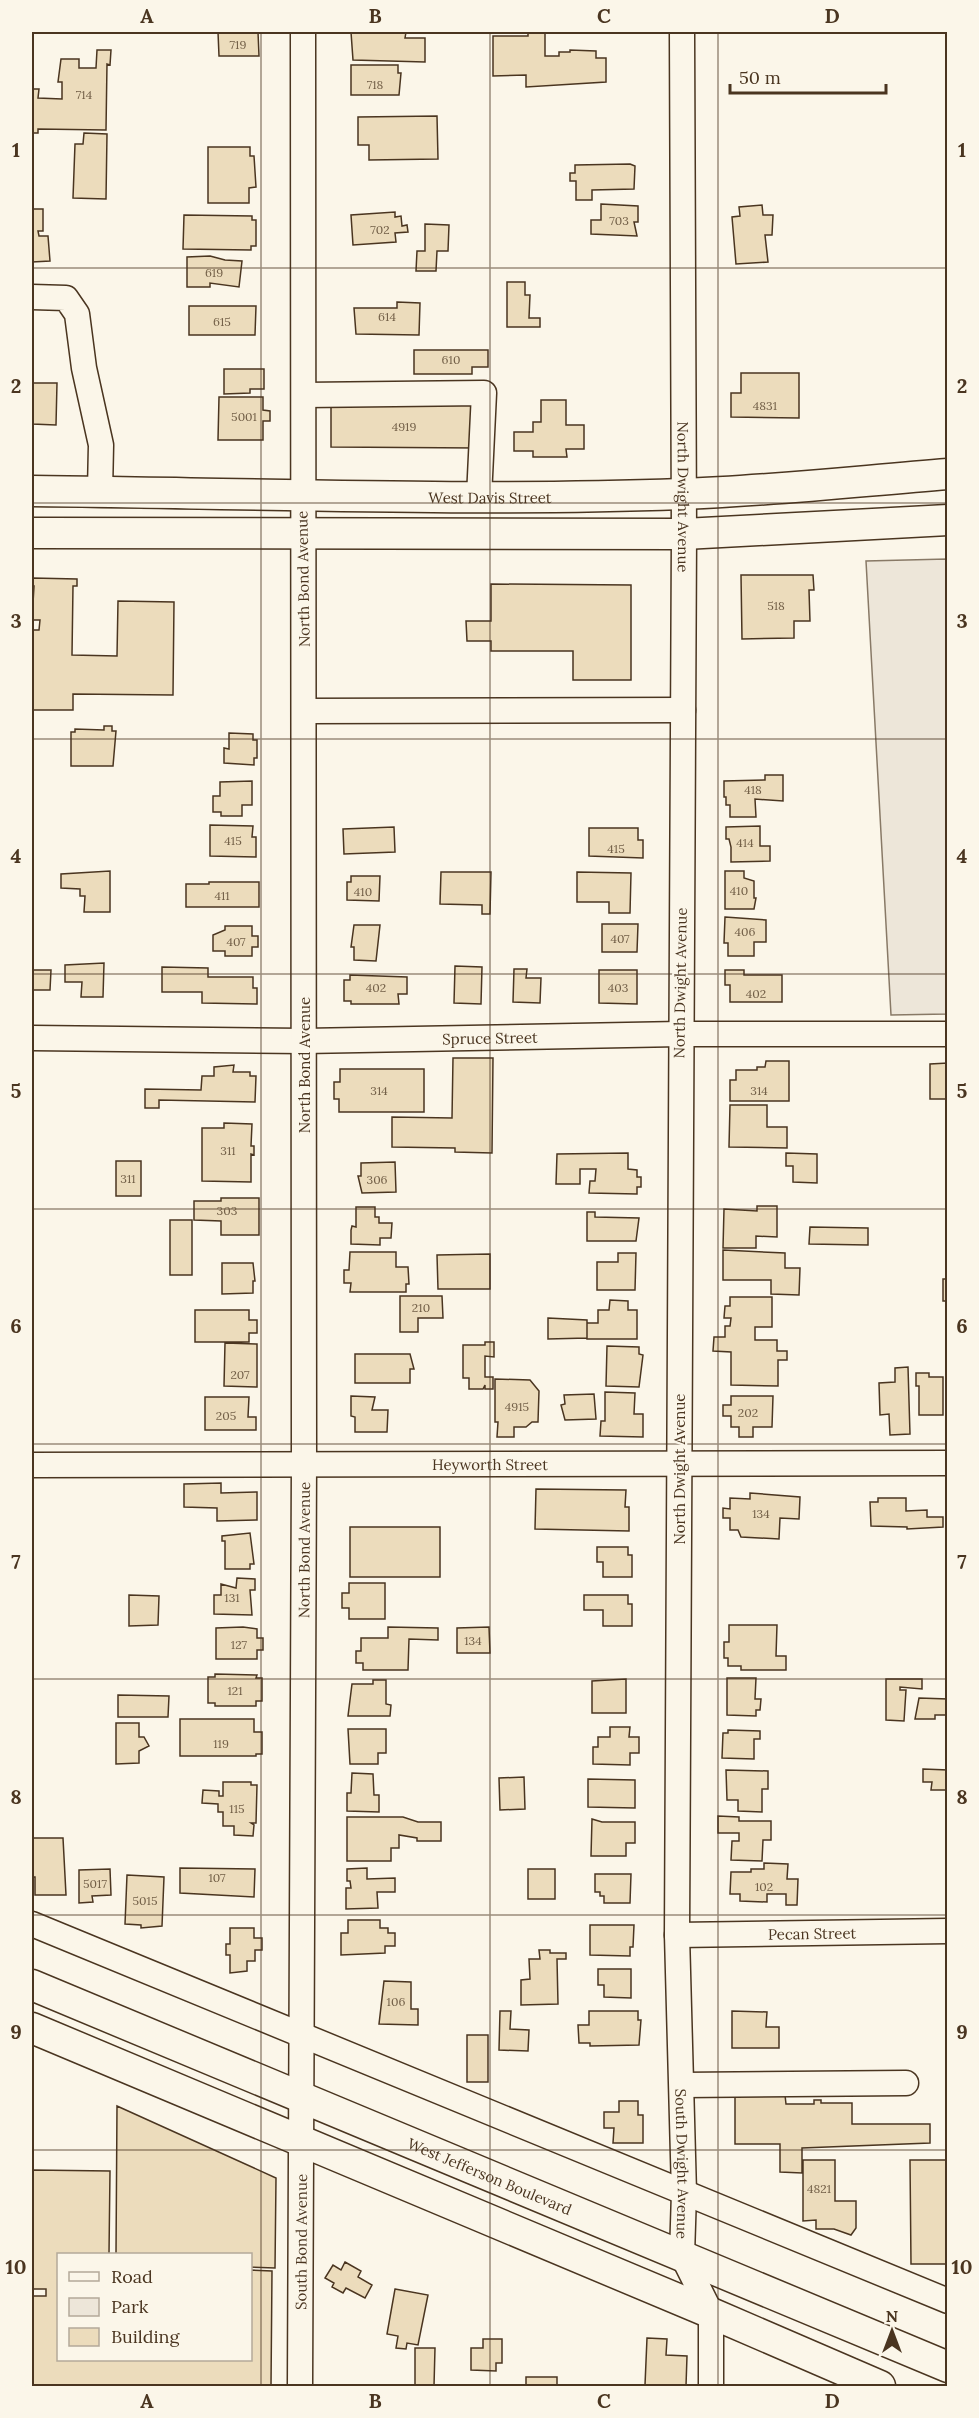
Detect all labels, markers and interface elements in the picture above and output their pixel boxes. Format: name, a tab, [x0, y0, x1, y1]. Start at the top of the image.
text: A	[140, 3, 154, 28]
text: B	[368, 3, 382, 28]
text: C	[597, 3, 611, 28]
text: D	[824, 3, 840, 28]
house number: 719	[230, 37, 246, 52]
scale bar	[730, 57, 886, 95]
text: 50 m	[739, 66, 781, 89]
house number: 718	[367, 77, 384, 92]
house number: 714	[76, 87, 93, 102]
text: 1	[12, 137, 20, 162]
text: 1	[958, 137, 966, 162]
house number: 703	[609, 213, 629, 228]
house number: 702	[370, 222, 390, 237]
house number: 619	[205, 265, 223, 280]
house number: 614	[378, 309, 396, 324]
house number: 615	[213, 314, 231, 329]
house number: 610	[442, 352, 460, 367]
text: 2	[11, 373, 21, 398]
text: 2	[957, 373, 967, 398]
house number: 4831	[753, 398, 777, 413]
house number: 5001	[231, 409, 257, 424]
house number: 4919	[392, 419, 416, 434]
street label: North Dwight Avenue	[674, 421, 694, 573]
street label: West Davis Street	[428, 487, 552, 507]
street label: North Bond Avenue	[292, 511, 314, 647]
house number: 518	[767, 598, 785, 613]
text: 3	[10, 608, 22, 633]
text: 3	[956, 608, 968, 633]
house number: 418	[744, 782, 762, 797]
house number: 415	[224, 833, 242, 848]
house number: 414	[736, 835, 754, 850]
house number: 415	[607, 841, 625, 856]
text: 4	[11, 843, 22, 868]
text: 4	[957, 843, 968, 868]
house number: 410	[730, 883, 748, 898]
house number: 410	[354, 884, 372, 899]
house number: 411	[214, 888, 230, 903]
street label: North Dwight Avenue	[669, 907, 691, 1059]
house number: 406	[735, 924, 756, 939]
house number: 407	[610, 931, 630, 946]
house number: 407	[226, 934, 246, 949]
house number: 402	[366, 980, 386, 995]
house number: 403	[608, 980, 629, 995]
house number: 402	[746, 986, 766, 1001]
street label: North Bond Avenue	[295, 997, 314, 1133]
street label: Spruce Street	[442, 1027, 538, 1048]
text: 5	[11, 1078, 22, 1103]
text: 5	[957, 1078, 968, 1103]
house number: 314	[370, 1083, 388, 1098]
house number: 314	[750, 1083, 768, 1098]
house number: 311	[220, 1143, 236, 1158]
house number: 311	[120, 1171, 136, 1186]
house number: 306	[366, 1172, 388, 1187]
house number: 303	[217, 1203, 238, 1218]
house number: 210	[412, 1300, 430, 1315]
text: 6	[10, 1313, 22, 1338]
text: 6	[956, 1313, 968, 1338]
house number: 207	[230, 1367, 250, 1382]
street label: North Dwight Avenue	[670, 1394, 689, 1544]
house number: 4915	[505, 1399, 529, 1414]
house number: 202	[738, 1405, 758, 1420]
house number: 205	[216, 1408, 236, 1423]
street label: Heyworth Street	[432, 1454, 548, 1474]
street label: North Bond Avenue	[294, 1482, 313, 1618]
house number: 134	[752, 1506, 770, 1521]
text: 7	[11, 1549, 21, 1574]
text: 7	[957, 1549, 967, 1574]
house number: 131	[224, 1590, 240, 1605]
house number: 134	[464, 1633, 482, 1648]
house number: 127	[231, 1637, 248, 1652]
house number: 121	[227, 1683, 243, 1698]
house number: 119	[213, 1736, 229, 1751]
text: 8	[10, 1784, 22, 1809]
text: 8	[956, 1784, 968, 1809]
house number: 115	[229, 1801, 245, 1816]
house number: 107	[208, 1870, 226, 1885]
house number: 5017	[83, 1876, 107, 1891]
house number: 102	[755, 1879, 773, 1894]
house number: 5015	[133, 1893, 157, 1908]
street label: Pecan Street	[768, 1923, 856, 1943]
house number: 106	[387, 1994, 405, 2009]
text: 9	[10, 2019, 22, 2044]
text: 9	[956, 2019, 968, 2044]
street label: South Dwight Avenue	[672, 2088, 694, 2240]
street label: West Jefferson Boulevard	[405, 2133, 575, 2219]
street label: South Bond Avenue	[291, 2174, 310, 2310]
house number: 4821	[807, 2181, 831, 2196]
legend	[57, 2253, 252, 2361]
text: 10	[6, 2254, 26, 2279]
text: 10	[952, 2254, 972, 2279]
text: Road	[111, 2265, 153, 2288]
text: Park	[111, 2295, 149, 2318]
north arrow	[862, 2301, 922, 2361]
text: N	[886, 2306, 898, 2326]
text: Building	[111, 2325, 181, 2348]
text: A	[140, 2388, 154, 2413]
text: B	[368, 2388, 382, 2413]
text: C	[597, 2388, 611, 2413]
text: D	[824, 2388, 840, 2413]

